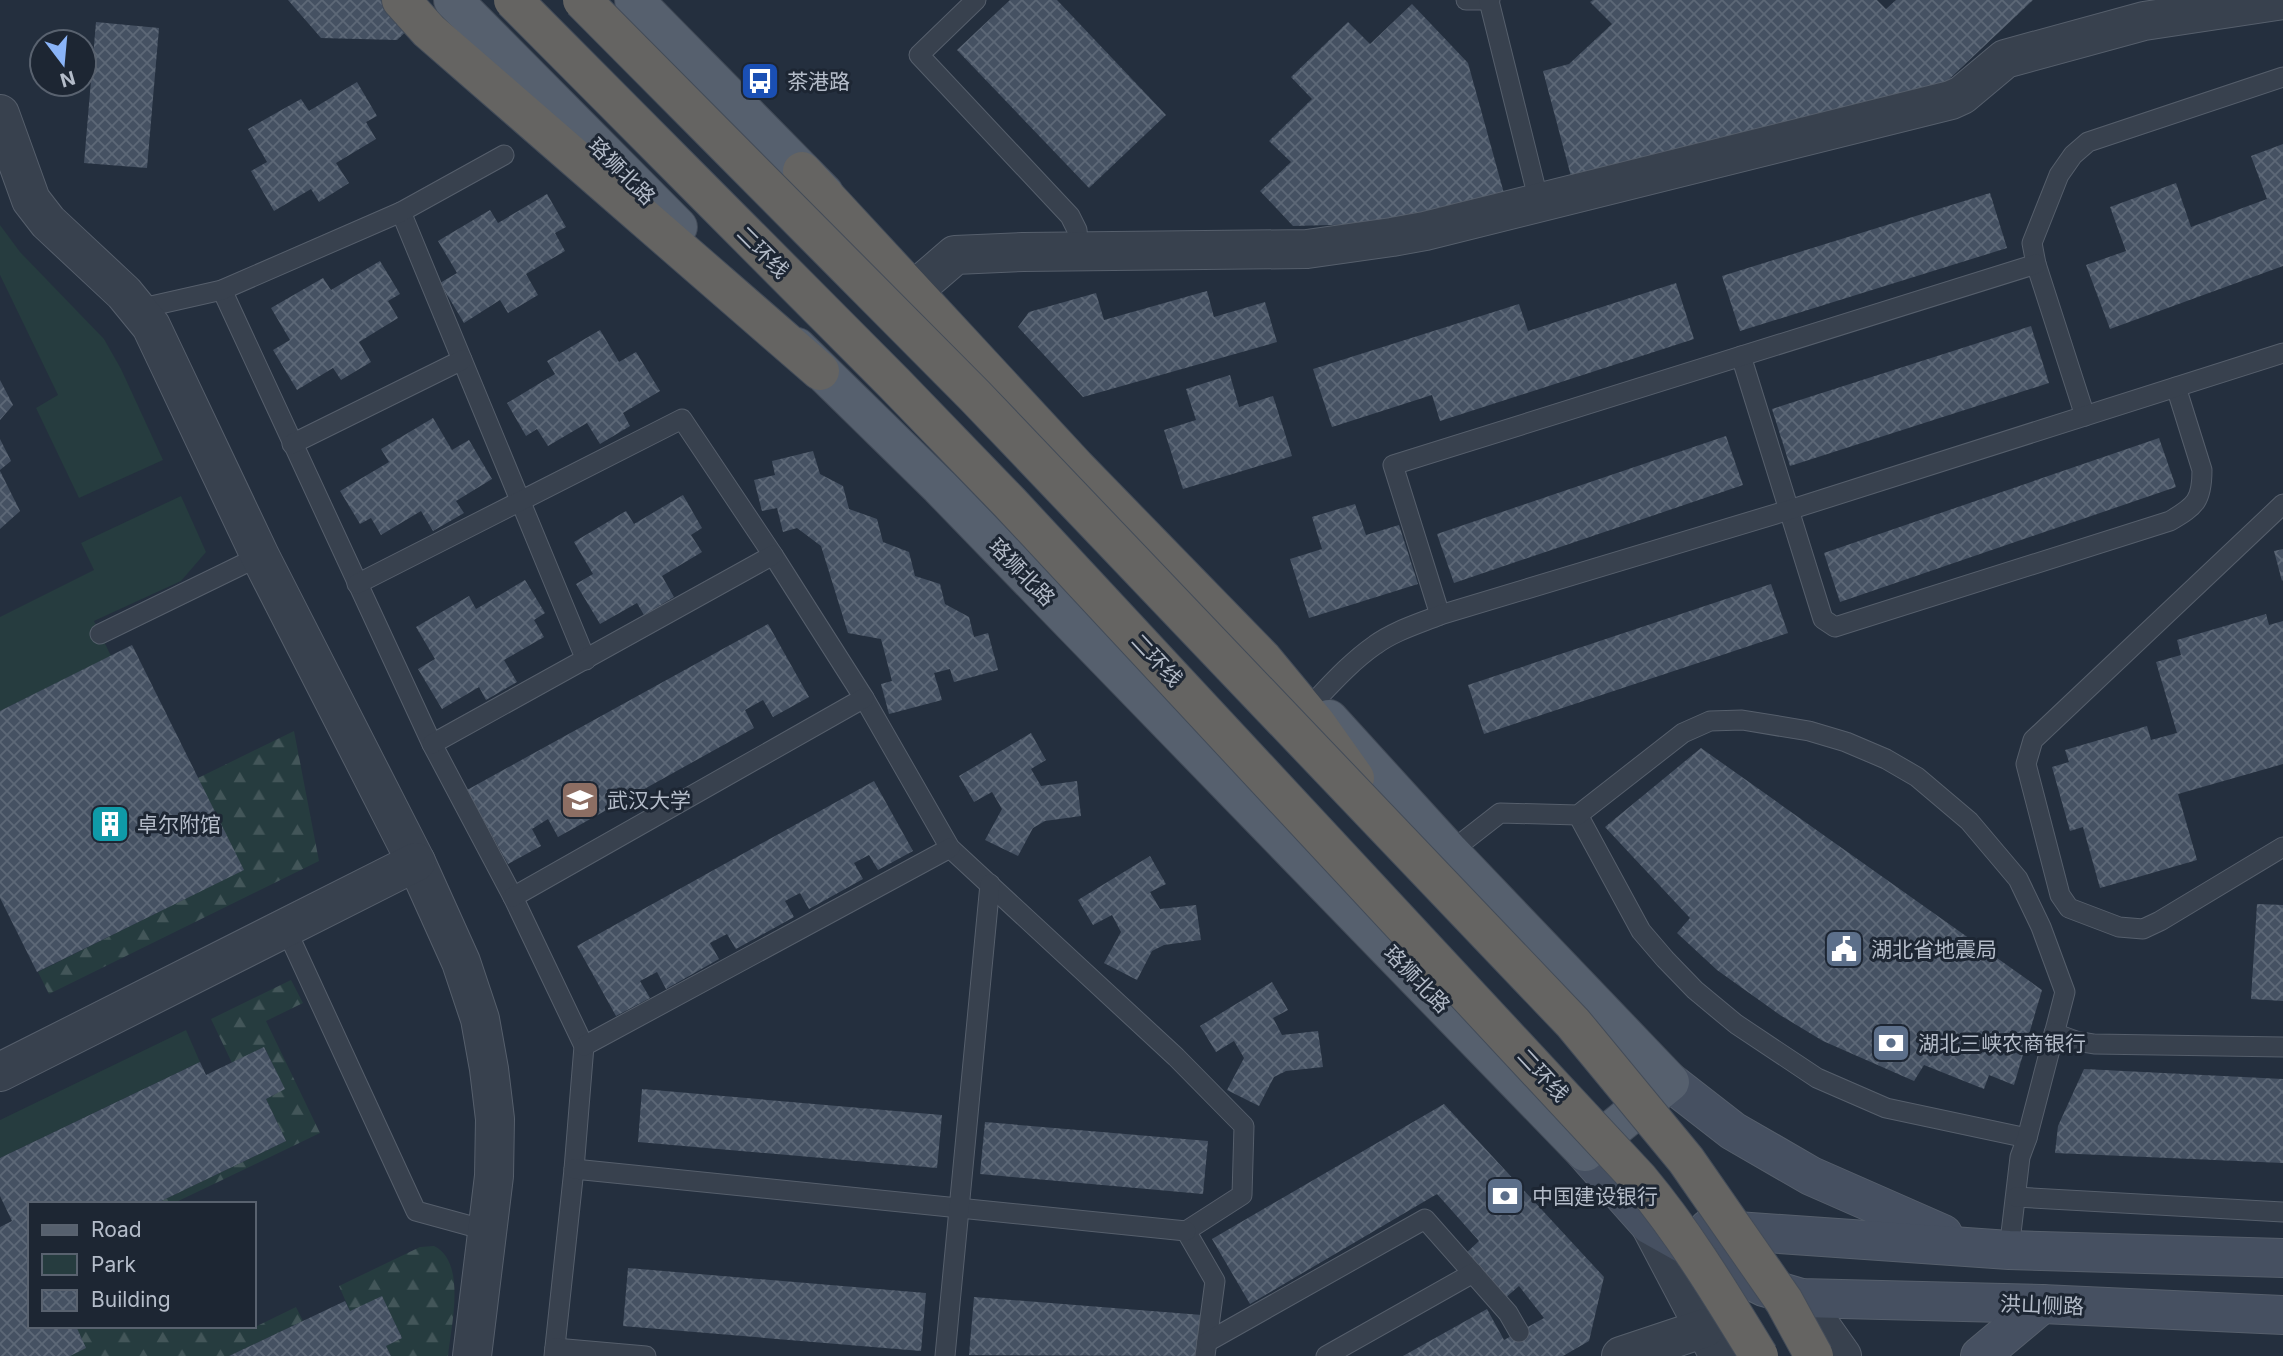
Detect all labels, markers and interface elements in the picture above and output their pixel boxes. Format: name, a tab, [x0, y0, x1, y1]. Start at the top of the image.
north arrow	[28, 28, 98, 98]
bus stop icon: 茶港路	[739, 60, 781, 102]
text: N	[57, 66, 78, 92]
place label: 茶港路	[787, 69, 850, 94]
street label: 珞狮北路	[583, 132, 661, 210]
street label: 二环线	[732, 221, 794, 283]
street label: 珞狮北路	[984, 533, 1060, 611]
street label: 二环线	[1126, 628, 1188, 692]
school or university icon: 武汉大学	[559, 779, 601, 821]
place label: 武汉大学	[607, 788, 691, 813]
building icon: 卓尔附馆	[89, 803, 131, 845]
place label: 卓尔附馆	[137, 812, 221, 837]
public building icon: 湖北省地震局	[1823, 928, 1865, 970]
place label: 湖北省地震局	[1871, 937, 1997, 962]
street label: 珞狮北路	[1379, 940, 1455, 1018]
bank icon: 湖北三峡农商银行	[1870, 1022, 1912, 1064]
place label: 湖北三峡农商银行	[1918, 1031, 2086, 1056]
street label: 二环线	[1512, 1043, 1574, 1107]
bank icon: 中国建设银行	[1484, 1175, 1526, 1217]
place label: 中国建设银行	[1532, 1184, 1658, 1209]
legend	[28, 1202, 256, 1328]
text: Road	[91, 1217, 142, 1242]
text: Park	[91, 1252, 136, 1277]
text: Building	[91, 1287, 171, 1312]
street label: 洪山侧路	[2000, 1291, 2084, 1319]

